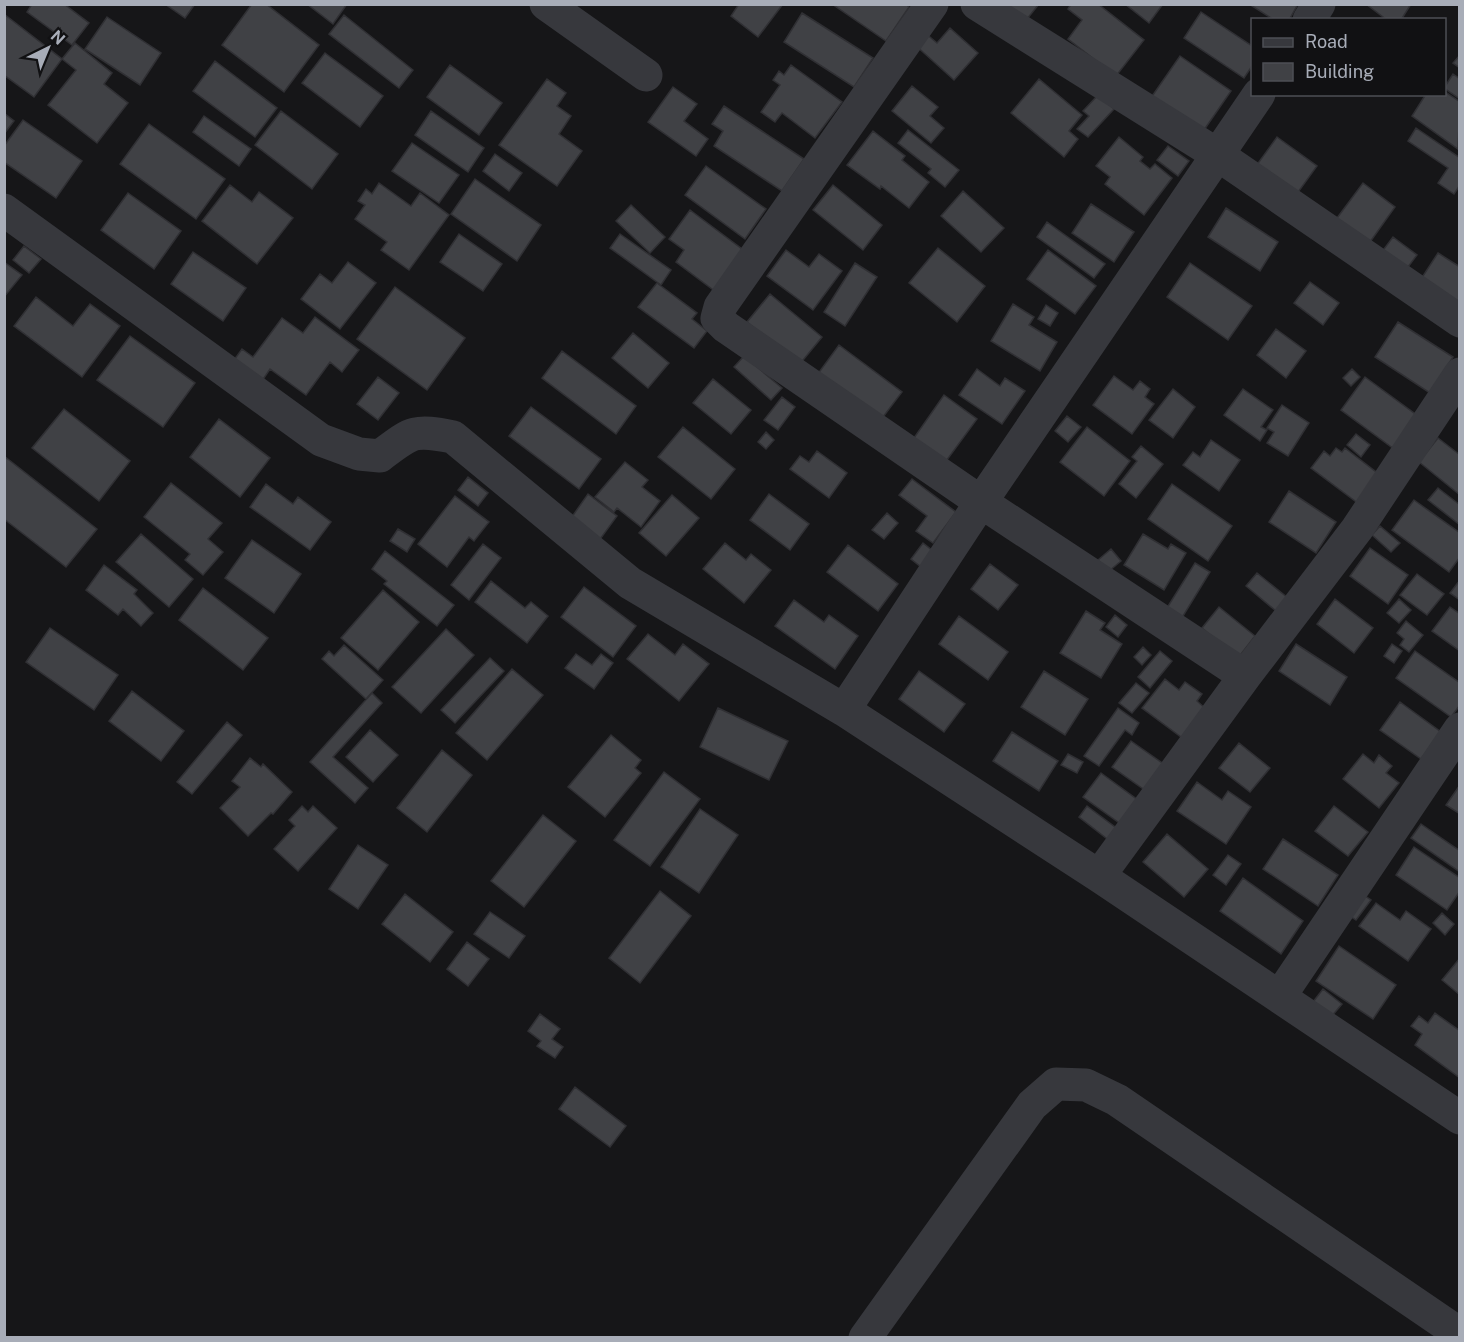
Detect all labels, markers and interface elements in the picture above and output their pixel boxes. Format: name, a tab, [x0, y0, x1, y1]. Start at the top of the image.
north arrow	[18, 18, 78, 78]
legend	[1251, 18, 1446, 96]
text: N	[47, 26, 69, 49]
text: Road	[1305, 31, 1348, 52]
text: Building	[1305, 61, 1374, 82]

